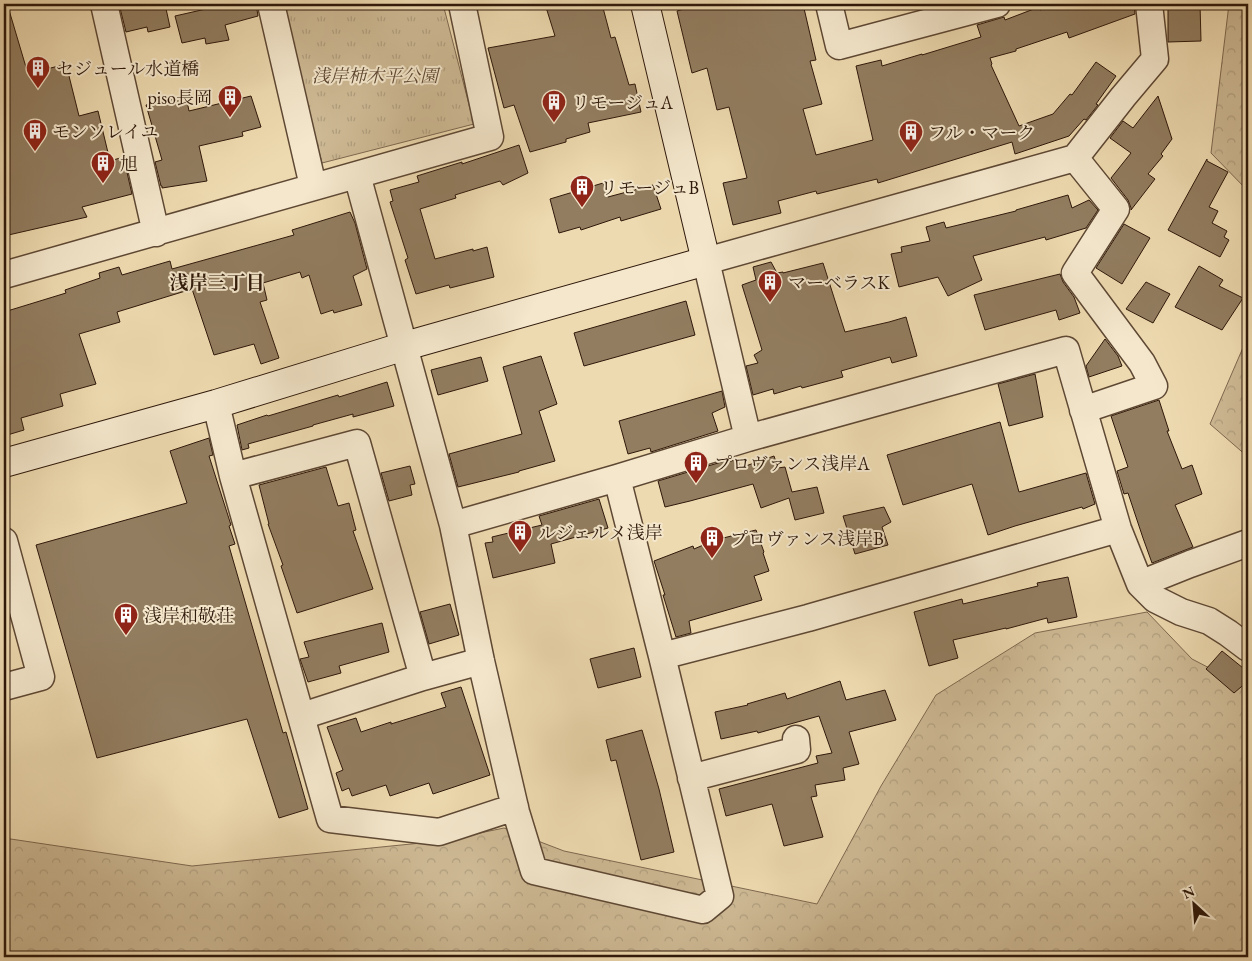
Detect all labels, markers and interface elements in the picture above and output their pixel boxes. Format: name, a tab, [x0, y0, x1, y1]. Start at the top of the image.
building icon: セジュール水道橋	[25, 55, 51, 89]
place label: セジュール水道橋	[56, 57, 199, 80]
park label: 浅岸柿木平公園	[312, 64, 441, 87]
building icon: piso長岡	[217, 84, 243, 118]
place label: piso長岡	[148, 86, 212, 109]
building icon: リモージュA	[541, 89, 567, 123]
place label: リモージュA	[572, 91, 674, 114]
building icon: モンソレイユ	[22, 118, 48, 152]
building icon: フル・マーク	[898, 119, 924, 153]
place label: モンソレイユ	[52, 120, 158, 143]
place label: フル・マーク	[928, 121, 1035, 144]
building icon: 旭	[90, 150, 116, 184]
place label: 旭	[120, 152, 138, 175]
building icon: リモージュB	[569, 174, 595, 208]
place label: リモージュB	[600, 176, 699, 199]
building icon: マーベラスK	[757, 269, 783, 303]
district label: 浅岸三丁目	[169, 270, 265, 295]
place label: マーベラスK	[788, 271, 890, 294]
building icon: プロヴァンス浅岸A	[683, 450, 709, 484]
place label: プロヴァンス浅岸A	[714, 452, 870, 475]
building icon: ルジェルメ浅岸	[507, 519, 533, 553]
place label: ルジェルメ浅岸	[538, 521, 663, 544]
building icon: プロヴァンス浅岸B	[699, 525, 725, 559]
place label: プロヴァンス浅岸B	[730, 527, 884, 550]
building icon: 浅岸和敬荘	[113, 602, 139, 636]
place label: 浅岸和敬荘	[144, 604, 234, 627]
north arrow	[1170, 878, 1220, 928]
text: N	[1179, 881, 1198, 903]

